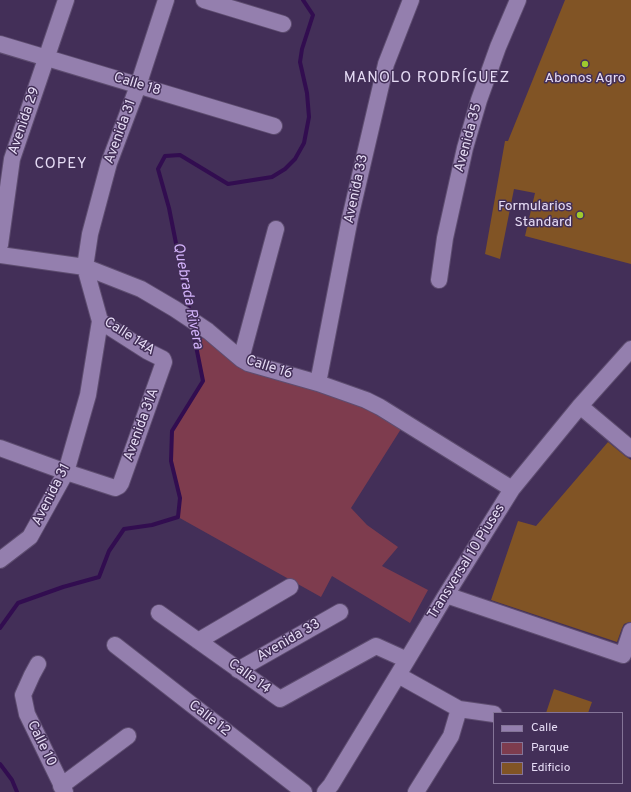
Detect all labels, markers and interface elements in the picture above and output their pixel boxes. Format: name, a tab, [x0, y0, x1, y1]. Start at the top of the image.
marker: Abonos Agro	[580, 59, 590, 69]
street label: Calle 18	[111, 70, 163, 100]
district label: MANOLO RODRÍGUEZ	[344, 70, 510, 88]
place label: Abonos Agro	[544, 71, 626, 87]
street label: Avenida 29	[6, 85, 44, 157]
street label: Avenida 31	[102, 98, 140, 166]
street label: Avenida 35	[452, 102, 486, 174]
street label: Avenida 33	[341, 153, 373, 225]
district label: COPEY	[34, 156, 88, 174]
place label: Formularios Standard	[498, 199, 572, 232]
marker: Formularios Standard	[575, 210, 585, 220]
water label: Quebrada Rivera	[168, 241, 206, 351]
street label: Calle 14A	[100, 314, 158, 360]
street label: Calle 16	[244, 353, 294, 383]
street label: Avenida 31A	[121, 386, 163, 464]
street label: Avenida 31	[29, 461, 75, 529]
street label: Transversal 10 Piuses	[425, 501, 509, 623]
street label: Avenida 33	[254, 616, 324, 666]
street label: Calle 14	[225, 656, 273, 698]
street label: Calle 12	[185, 697, 233, 741]
legend	[493, 712, 623, 784]
street label: Calle 10	[23, 718, 59, 770]
text: Calle	[531, 720, 558, 736]
text: Parque	[531, 740, 569, 756]
text: Edificio	[531, 760, 570, 776]

